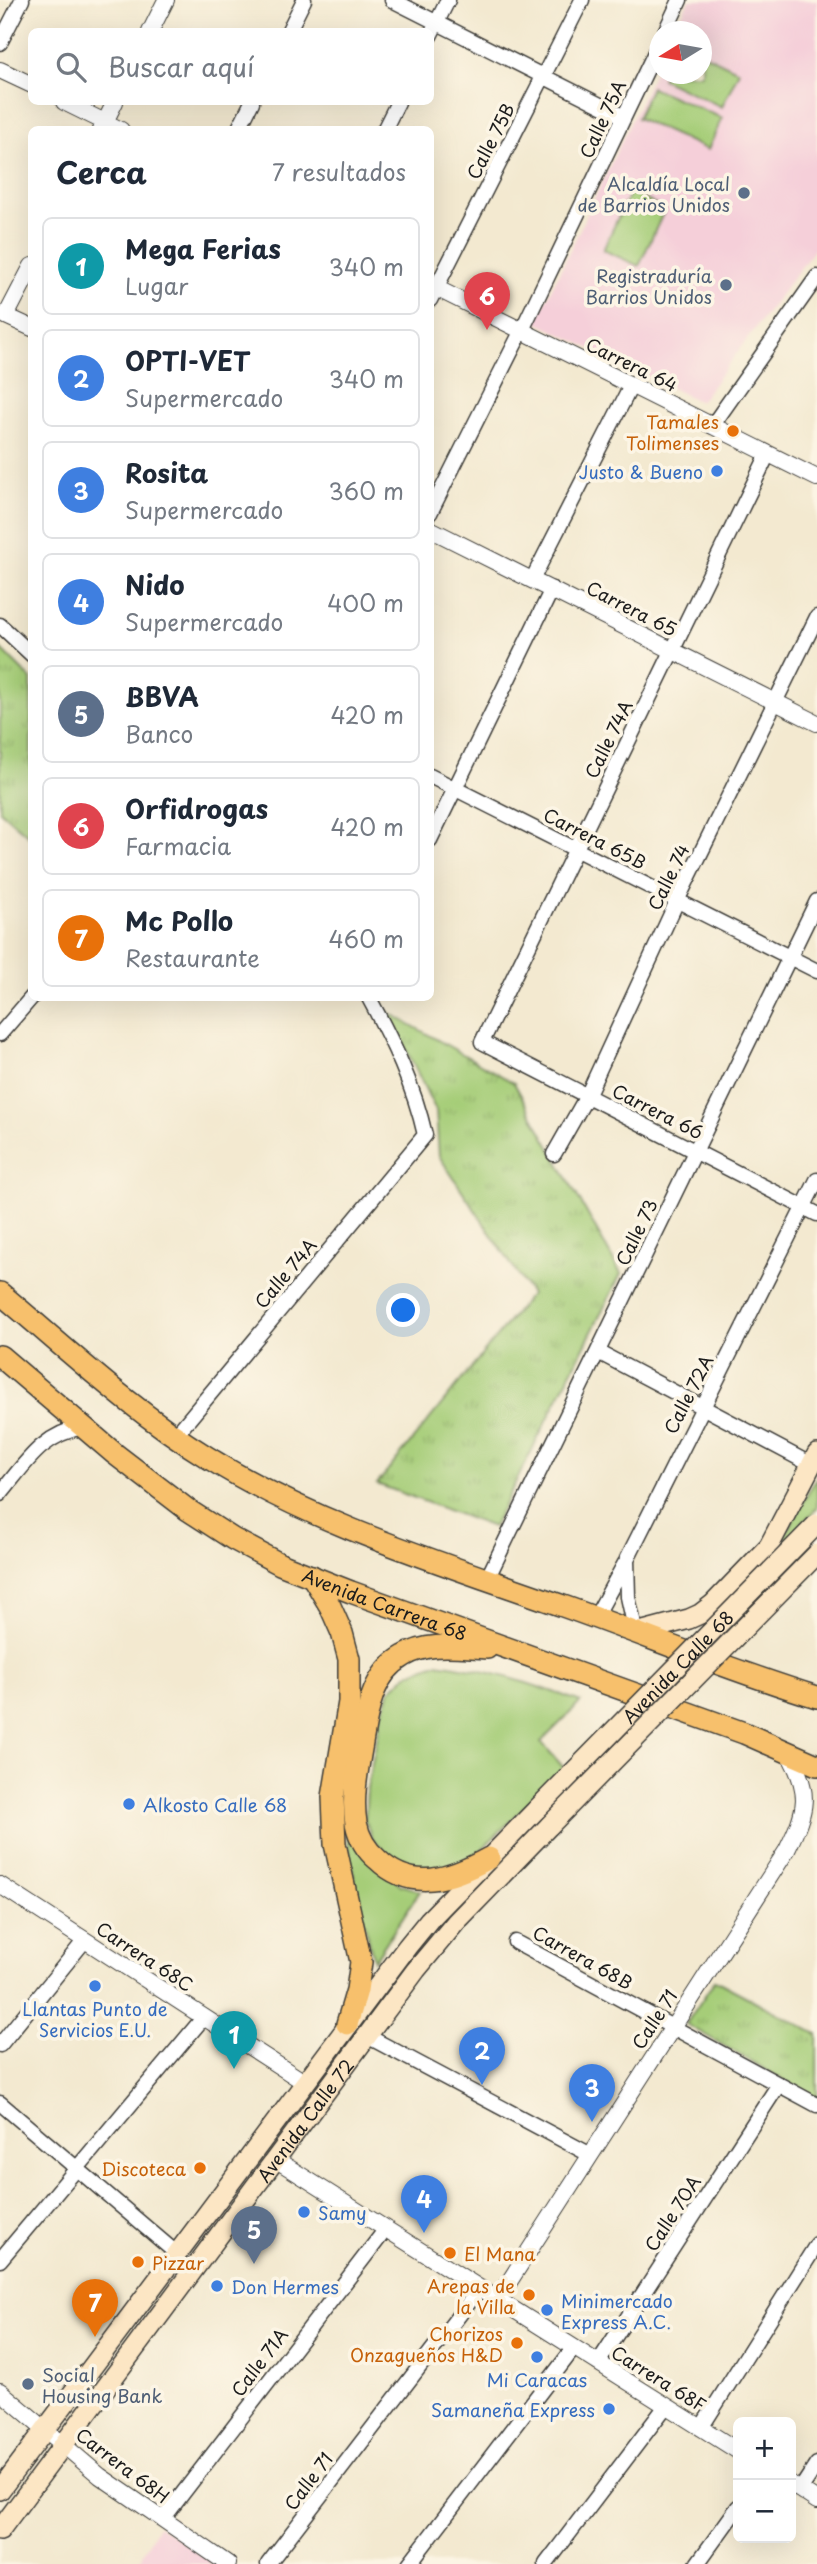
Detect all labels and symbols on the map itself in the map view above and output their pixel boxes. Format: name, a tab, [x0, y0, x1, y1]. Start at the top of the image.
north arrow	[649, 21, 712, 84]
street label: Calle 75A	[572, 75, 632, 163]
street label: Calle 75B	[459, 98, 521, 184]
place label: Alcaldía Local de Barrios Unidos	[577, 170, 730, 218]
marker: Alcaldía Local de Barrios Unidos	[736, 185, 752, 201]
place label: Registraduría Barrios Unidos	[585, 262, 713, 310]
pin: 6	[464, 272, 510, 330]
marker: Registraduría Barrios Unidos	[718, 277, 734, 293]
street label: Carrera 64	[582, 330, 682, 398]
place label: Tamales Tolimenses	[626, 408, 719, 456]
marker: Tamales Tolimenses	[725, 423, 741, 439]
place label: Justo & Bueno	[579, 458, 703, 485]
marker: Justo & Bueno	[709, 463, 725, 479]
street label: Carrera 65	[582, 574, 682, 642]
street label: Calle 74A	[577, 695, 639, 783]
street label: Carrera 65B	[539, 801, 651, 875]
street label: Calle 74	[640, 839, 696, 915]
street label: Carrera 66	[608, 1076, 708, 1146]
street label: Calle 73	[608, 1194, 664, 1270]
street label: Calle 74A	[248, 1232, 322, 1314]
your location	[386, 1293, 420, 1327]
street label: Calle 72A	[657, 1350, 719, 1438]
street label: Avenida Carrera 68	[299, 1561, 471, 1646]
street label: Avenida Calle 68	[615, 1604, 739, 1729]
place label: Alkosto Calle 68	[143, 1791, 287, 1818]
marker: Alkosto Calle 68	[121, 1796, 137, 1812]
street label: Carrera 68C	[91, 1914, 199, 1998]
street label: Carrera 68B	[528, 1918, 638, 1996]
marker: Llantas Punto de Servicios E.U.	[87, 1978, 103, 1994]
street label: Calle 71	[625, 1984, 683, 2054]
place label: Llantas Punto de Servicios E.U.	[22, 1995, 168, 2043]
pin: 1	[211, 2011, 257, 2069]
pin: 2	[459, 2027, 505, 2085]
street label: Avenida Calle 72	[250, 2052, 360, 2187]
pin: 3	[569, 2064, 615, 2122]
place label: Discoteca	[101, 2155, 187, 2182]
marker: Discoteca	[192, 2160, 208, 2176]
street label: Calle 70A	[637, 2170, 707, 2256]
pin: 4	[401, 2175, 447, 2233]
place label: Samy	[318, 2199, 367, 2226]
marker: Samy	[296, 2204, 312, 2220]
pin: 5	[231, 2206, 277, 2264]
place label: El Mana	[464, 2240, 536, 2267]
marker: El Mana	[442, 2245, 458, 2261]
place label: Pizzar	[152, 2249, 205, 2276]
marker: Pizzar	[130, 2254, 146, 2270]
place label: Arepas de la Villa	[427, 2272, 515, 2320]
place label: Don Hermes	[231, 2273, 339, 2300]
marker: Don Hermes	[209, 2278, 225, 2294]
pin: 7	[72, 2279, 118, 2337]
marker: Arepas de la Villa	[521, 2287, 537, 2303]
place label: Minimercado Express A.C.	[561, 2287, 673, 2335]
marker: Minimercado Express A.C.	[539, 2302, 555, 2318]
place label: Chorizos Onzagueños H&D	[350, 2320, 503, 2368]
street label: Calle 71A	[224, 2322, 294, 2402]
marker: Chorizos Onzagueños H&D	[509, 2335, 525, 2351]
street label: Carrera 68F	[606, 2338, 712, 2418]
marker: Mi Caracas	[529, 2349, 545, 2365]
place label: Social Housing Bank	[42, 2361, 162, 2409]
place label: Mi Caracas	[487, 2366, 587, 2393]
marker: Social Housing Bank	[20, 2376, 36, 2392]
place label: Samaneña Express	[431, 2396, 595, 2423]
marker: Samaneña Express	[601, 2401, 617, 2417]
street label: Carrera 68H	[71, 2421, 175, 2509]
street label: Calle 71	[277, 2446, 339, 2516]

